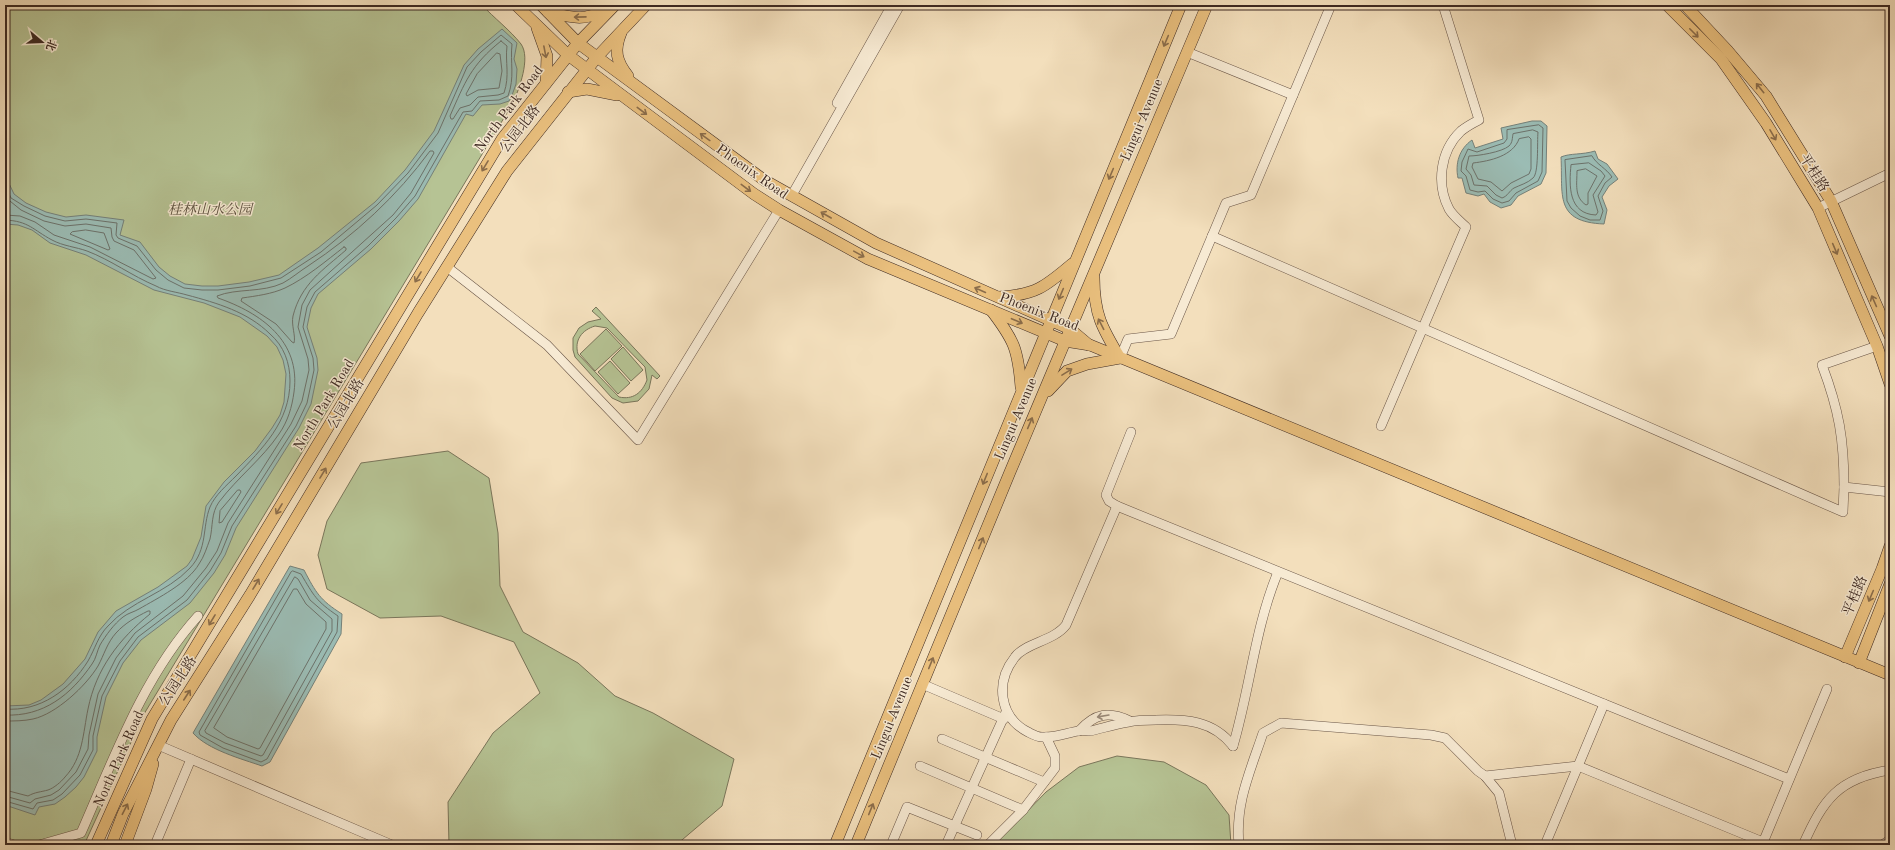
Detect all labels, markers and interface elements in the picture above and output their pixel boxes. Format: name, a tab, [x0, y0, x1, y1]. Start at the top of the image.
one-way arrow	[574, 13, 587, 21]
north arrow	[22, 22, 62, 62]
one-way arrow	[1689, 28, 1699, 38]
one-way arrow	[1162, 35, 1169, 47]
text: 北	[43, 38, 58, 52]
one-way arrow	[542, 46, 550, 59]
street label: North Park Road	[472, 63, 546, 155]
street label: Lingui Avenue	[1118, 77, 1166, 163]
one-way arrow	[1755, 83, 1764, 94]
street label: 公园北路	[496, 102, 543, 155]
one-way arrow	[637, 106, 648, 115]
one-way arrow	[1770, 129, 1778, 141]
one-way arrow	[700, 132, 711, 141]
street label: Phoenix Road	[713, 142, 791, 202]
street label: 平桂路	[1797, 151, 1832, 195]
one-way arrow	[481, 160, 489, 171]
one-way arrow	[1106, 167, 1114, 179]
one-way arrow	[741, 184, 752, 193]
park label: 桂林山水公园	[168, 202, 254, 217]
one-way arrow	[820, 210, 832, 218]
one-way arrow	[1832, 243, 1839, 255]
one-way arrow	[853, 250, 865, 258]
one-way arrow	[413, 271, 421, 283]
one-way arrow	[975, 286, 987, 293]
one-way arrow	[1056, 287, 1064, 299]
street label: Phoenix Road	[997, 290, 1081, 334]
one-way arrow	[1870, 295, 1877, 307]
one-way arrow	[1011, 317, 1023, 325]
one-way arrow	[1097, 318, 1104, 330]
street label: North Park Road	[291, 357, 357, 453]
one-way arrow	[1061, 368, 1073, 376]
street label: 公园北路	[325, 376, 366, 432]
street label: Lingui Avenue	[992, 376, 1040, 462]
one-way arrow	[1027, 417, 1035, 429]
one-way arrow	[319, 467, 327, 479]
one-way arrow	[980, 472, 988, 484]
one-way arrow	[275, 503, 283, 515]
one-way arrow	[977, 537, 985, 549]
street label: 平桂路	[1839, 574, 1870, 618]
one-way arrow	[253, 578, 261, 590]
one-way arrow	[1867, 589, 1874, 601]
one-way arrow	[208, 614, 216, 626]
street label: 公园北路	[156, 653, 199, 708]
one-way arrow	[928, 657, 935, 669]
street label: Lingui Avenue	[869, 675, 915, 761]
one-way arrow	[183, 689, 191, 700]
street label: North Park Road	[91, 709, 147, 809]
one-way arrow	[1097, 712, 1110, 720]
one-way arrow	[122, 803, 129, 815]
one-way arrow	[867, 803, 875, 815]

